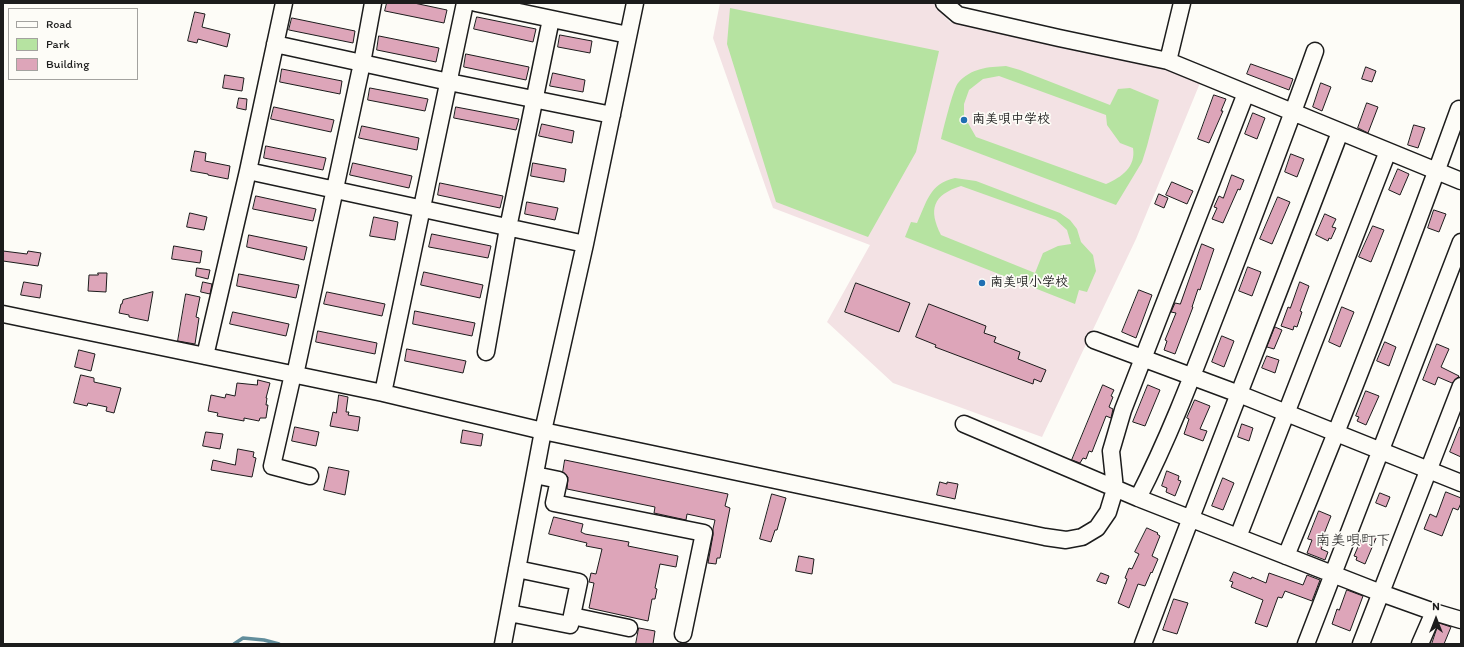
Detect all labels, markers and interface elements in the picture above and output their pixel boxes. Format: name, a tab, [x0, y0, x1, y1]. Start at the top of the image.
legend	[8, 8, 138, 80]
text: Road	[46, 17, 72, 31]
text: Park	[46, 37, 70, 51]
text: Building	[46, 57, 89, 71]
place label: 南美唄中学校	[972, 112, 1050, 128]
marker: 南美唄中学校	[959, 115, 969, 125]
place label: 南美唄小学校	[990, 275, 1068, 291]
marker: 南美唄小学校	[977, 278, 987, 288]
district label: 南美唄町下	[1316, 532, 1390, 550]
north arrow	[1416, 599, 1456, 639]
text: N	[1432, 600, 1440, 613]

